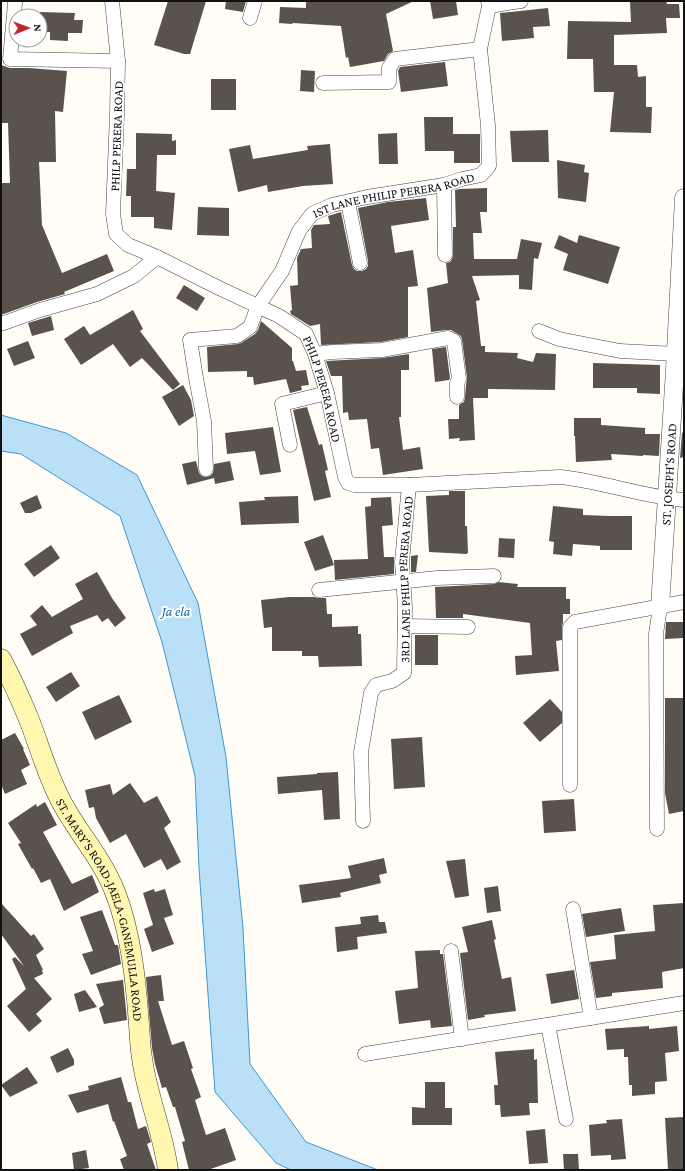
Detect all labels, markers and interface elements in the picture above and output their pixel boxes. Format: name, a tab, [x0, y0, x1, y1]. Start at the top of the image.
north arrow	[8, 8, 48, 48]
text: N	[32, 24, 44, 32]
street label: PHILP PERERA ROAD	[107, 80, 126, 192]
street label: 1ST LANE PHILIP PERERA ROAD	[310, 170, 476, 221]
street label: PHILP PERERA ROAD	[300, 333, 344, 444]
street label: ST. JOSEPH'S ROAD	[658, 423, 680, 526]
street label: 3RD LANE PHILP PERERA ROAD	[395, 495, 416, 663]
water label: Ja ela	[159, 603, 191, 619]
street label: ST. MARY'S ROAD-JAELA-GANEMULLA ROAD	[53, 796, 146, 1022]

